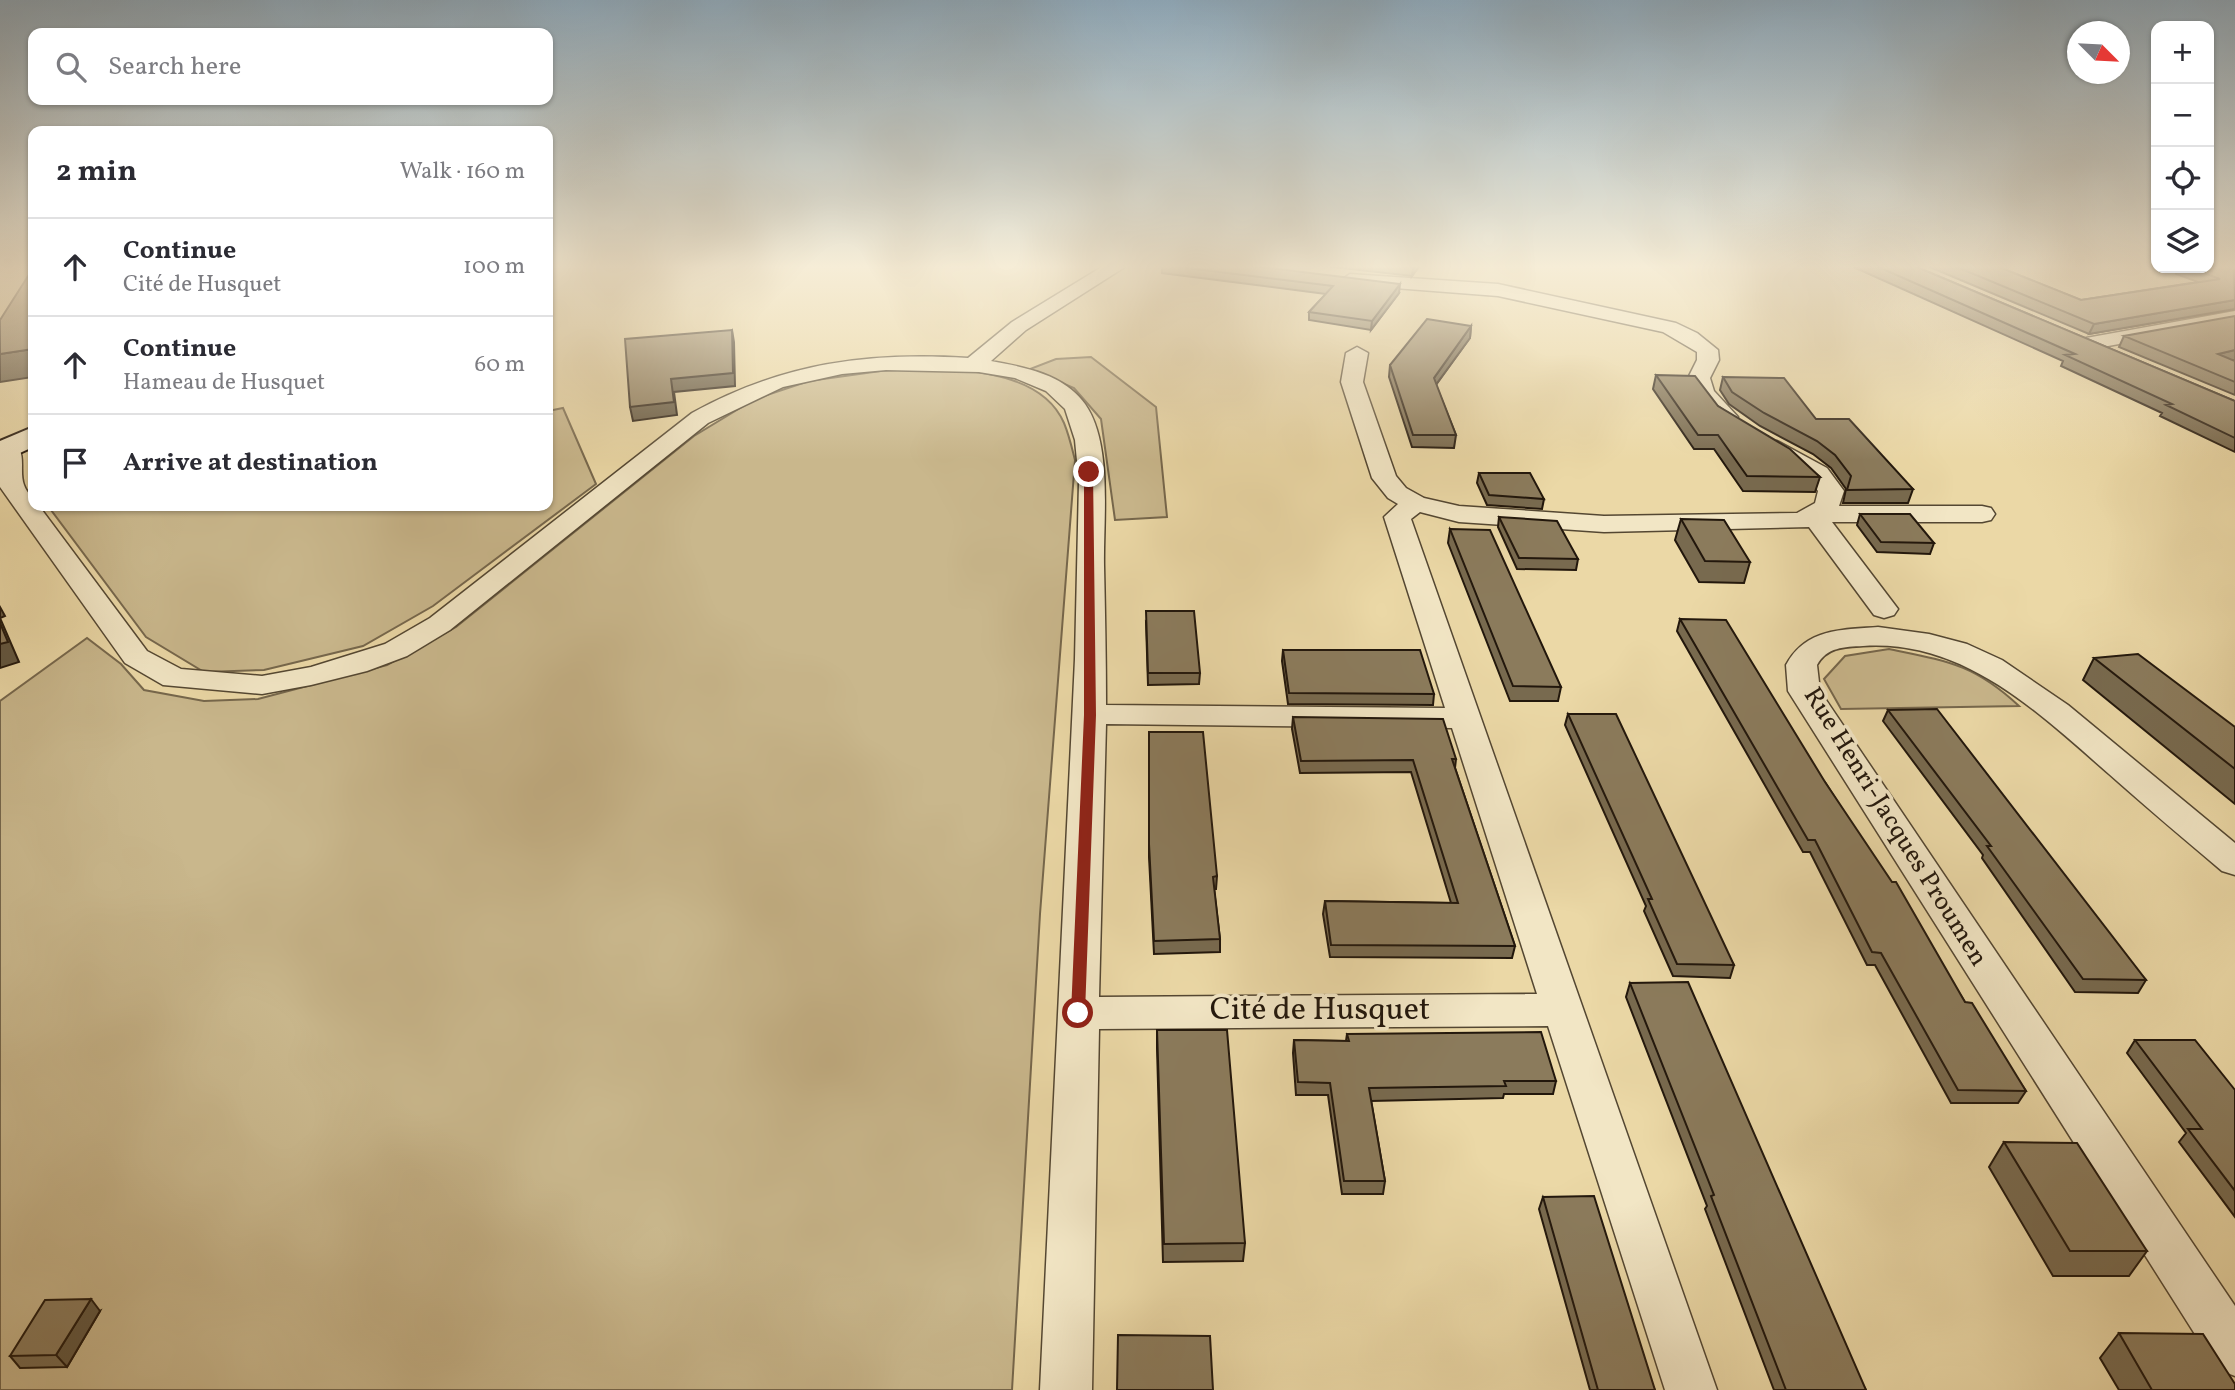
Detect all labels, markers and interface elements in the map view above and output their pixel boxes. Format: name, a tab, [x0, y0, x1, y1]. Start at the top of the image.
north arrow	[2067, 21, 2130, 84]
map controls	[2151, 21, 2214, 273]
button: +	[2151, 21, 2214, 84]
search box	[28, 28, 553, 105]
icon: search	[52, 48, 90, 86]
text: Search here	[108, 49, 241, 85]
button: −	[2151, 84, 2214, 147]
button: locate	[2151, 147, 2214, 210]
text: 2 min	[56, 151, 137, 193]
text: Walk · 160 m	[400, 156, 525, 188]
button: layers	[2151, 210, 2214, 273]
text: Continue	[123, 233, 236, 269]
icon: ahead	[56, 248, 94, 286]
text: 100 m	[463, 251, 525, 283]
text: Cité de Husquet	[123, 269, 281, 301]
text: Continue	[123, 331, 236, 367]
icon: ahead	[56, 346, 94, 384]
text: 60 m	[475, 349, 525, 381]
text: Hameau de Husquet	[123, 367, 325, 399]
icon: arrive	[56, 444, 94, 482]
text: Arrive at destination	[123, 445, 378, 481]
route end	[1073, 456, 1104, 487]
street label: Rue Henri-Jacques Proumen	[1794, 681, 1996, 973]
street label: Cité de Husquet	[1210, 989, 1430, 1033]
route start	[1062, 997, 1093, 1028]

